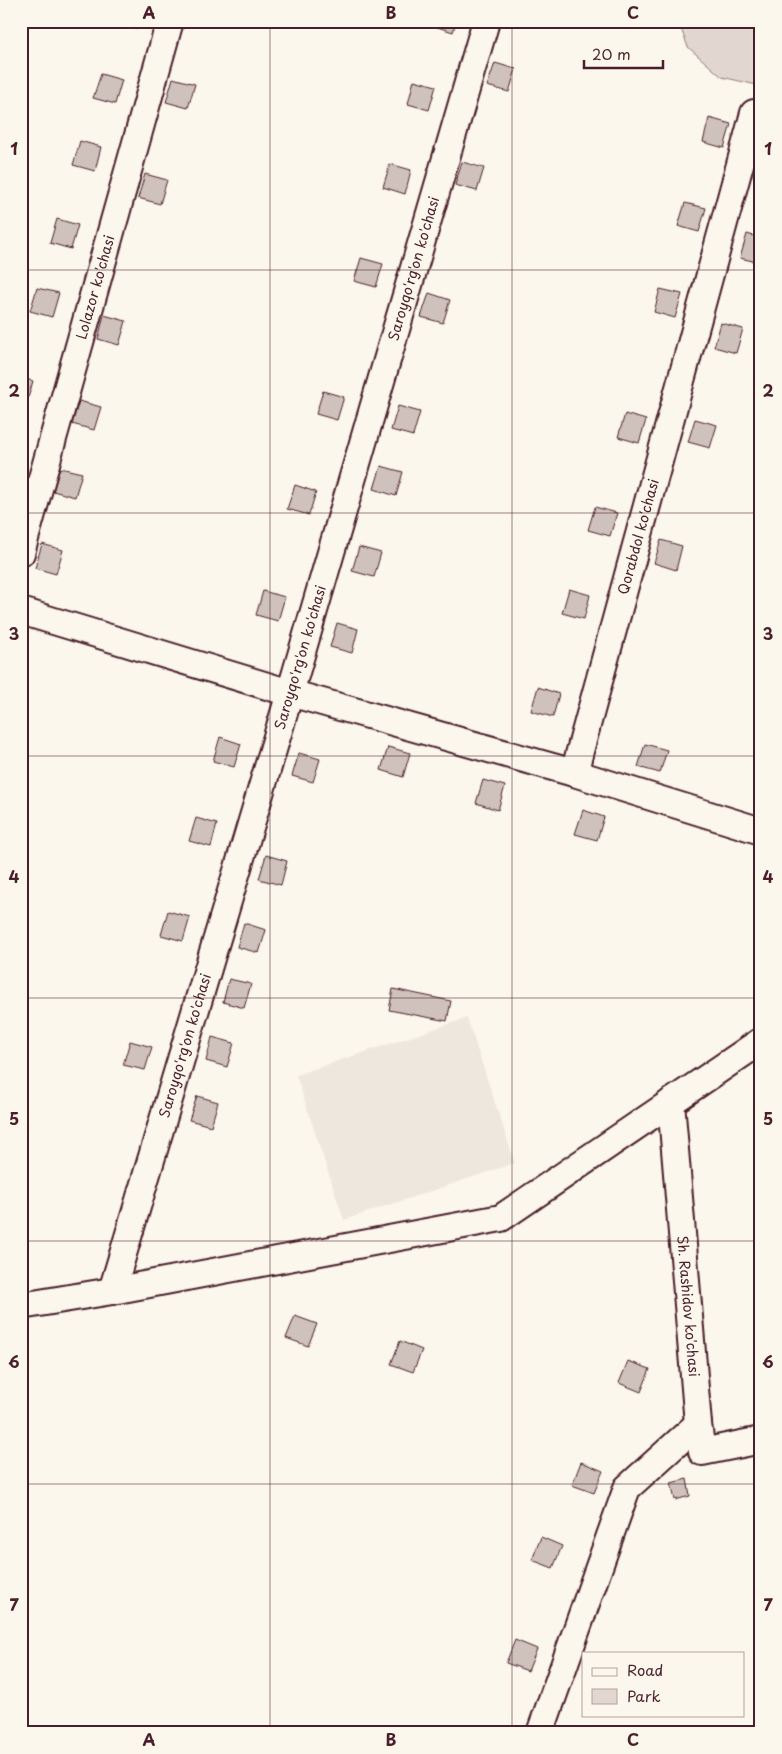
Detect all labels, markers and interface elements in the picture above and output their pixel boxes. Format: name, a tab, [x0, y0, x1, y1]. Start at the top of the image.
text: A	[143, 0, 156, 24]
text: B	[386, 0, 397, 24]
text: C	[627, 0, 639, 24]
scale bar	[584, 38, 663, 70]
text: 20 m	[592, 42, 631, 65]
text: 1	[10, 136, 18, 160]
text: 1	[764, 136, 772, 160]
street label: Saroyqo'rg'on ko'chasi	[382, 194, 444, 343]
street label: Lolazor ko'chasi	[70, 233, 120, 342]
text: 2	[8, 378, 20, 402]
text: 2	[762, 378, 774, 402]
street label: Qorabdol ko'chasi	[612, 476, 664, 597]
street label: Saroyqo'rg'on ko'chasi	[269, 583, 331, 732]
text: 3	[9, 621, 19, 645]
text: 3	[763, 621, 773, 645]
text: 4	[9, 864, 20, 888]
text: 4	[763, 864, 774, 888]
street label: Saroyqo'rg'on ko'chasi	[153, 971, 216, 1120]
text: 5	[9, 1106, 19, 1130]
text: 5	[763, 1106, 773, 1130]
street label: Sh. Rashidov ko'chasi	[672, 1235, 705, 1378]
text: 6	[8, 1349, 20, 1373]
text: 6	[762, 1349, 774, 1373]
text: 7	[9, 1592, 19, 1616]
text: 7	[763, 1592, 773, 1616]
legend	[582, 1652, 744, 1716]
text: Road	[627, 1658, 663, 1681]
text: Park	[627, 1684, 661, 1707]
text: A	[143, 1727, 156, 1751]
text: B	[386, 1727, 397, 1751]
text: C	[627, 1727, 639, 1751]

